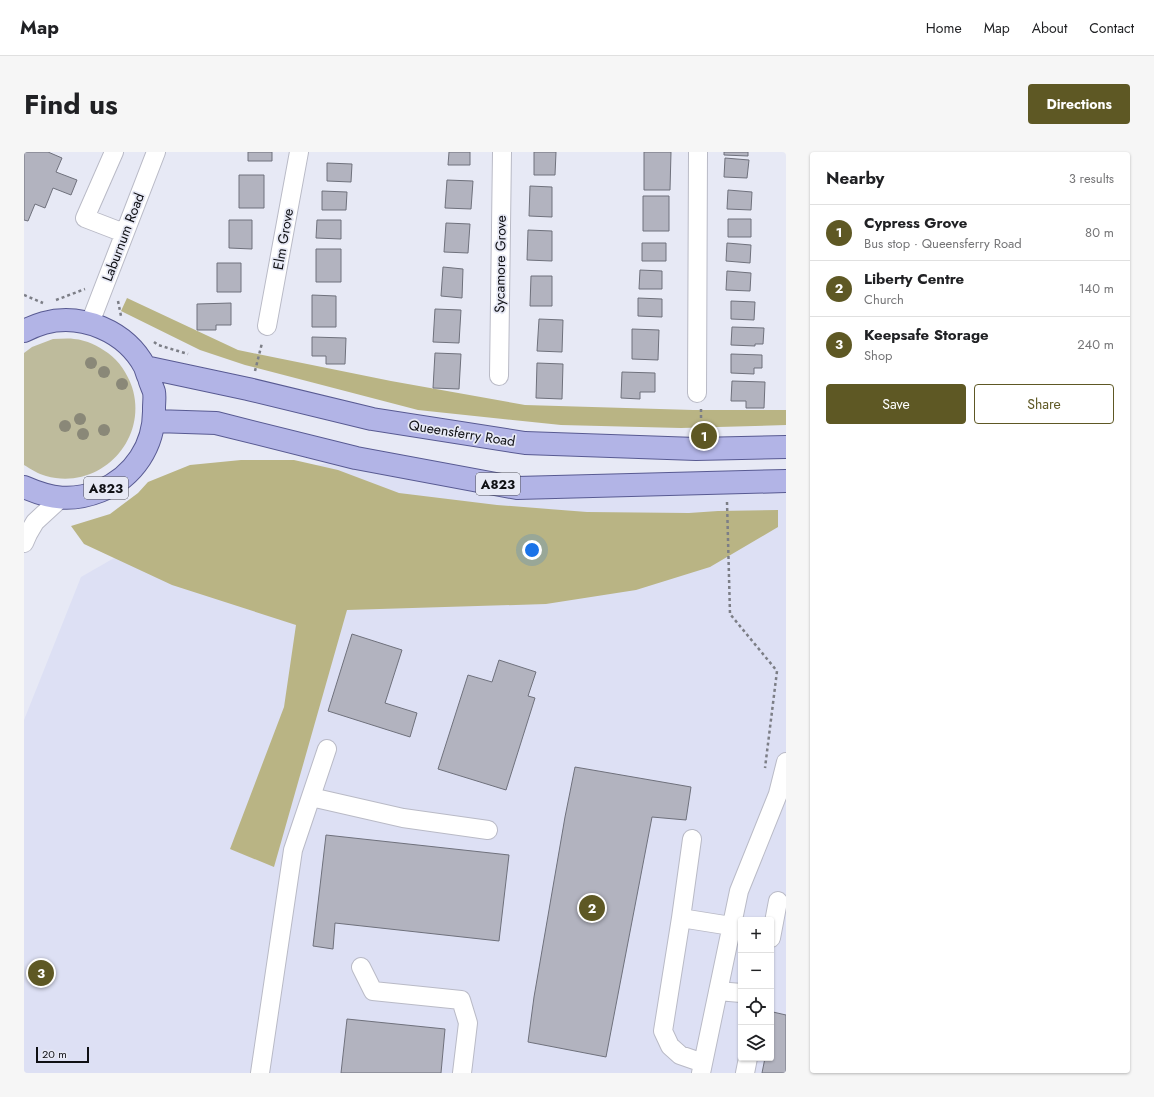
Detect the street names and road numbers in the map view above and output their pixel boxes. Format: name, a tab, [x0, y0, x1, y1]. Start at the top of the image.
street label: Laburnum Road	[97, 190, 149, 284]
street label: Elm Grove	[268, 207, 298, 271]
street label: Sycamore Grove	[489, 215, 511, 313]
street label: Queensferry Road	[407, 415, 517, 451]
road number: A823	[476, 473, 520, 495]
road number: A823	[84, 477, 128, 499]

